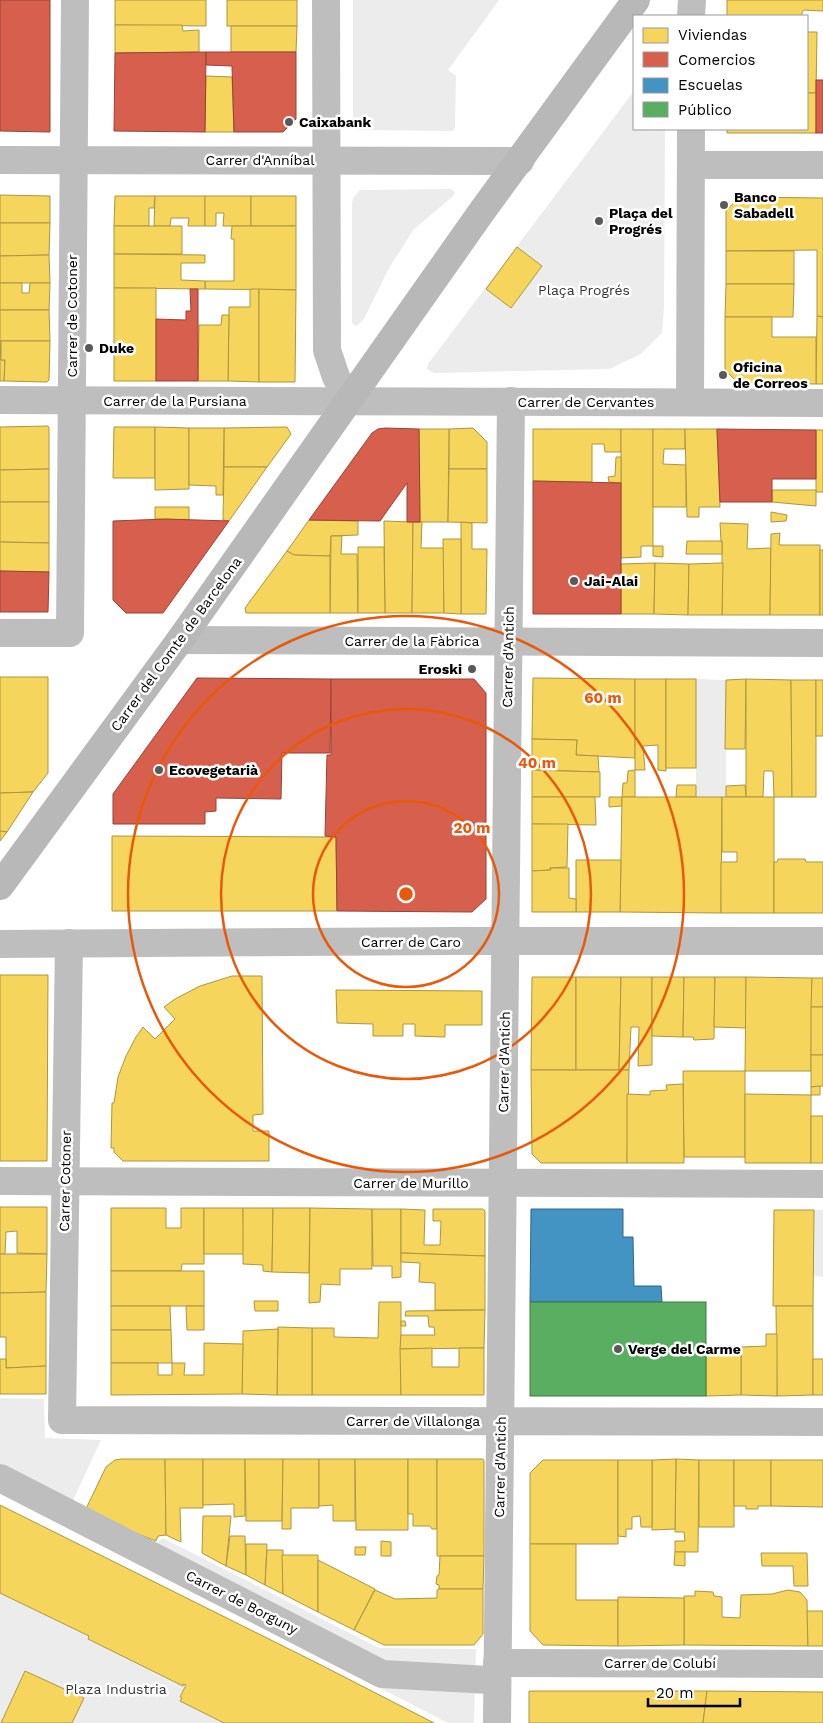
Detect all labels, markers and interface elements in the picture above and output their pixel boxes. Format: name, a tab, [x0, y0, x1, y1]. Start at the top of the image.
legend	[633, 15, 808, 130]
text: Viviendas	[678, 26, 747, 44]
text: Comercios	[678, 51, 756, 69]
text: Escuelas	[678, 76, 743, 94]
text: Público	[678, 101, 732, 119]
place label: Caixabank	[299, 114, 372, 130]
marker: Caixabank	[283, 116, 295, 128]
street label: Carrer d'Anníbal	[206, 152, 315, 168]
place label: Banco Sabadell	[734, 189, 794, 221]
marker: Banco Sabadell	[718, 199, 730, 211]
place label: Plaça del Progrés	[609, 205, 673, 237]
marker: Plaça del Progrés	[593, 215, 605, 227]
street label: Carrer de Cotoner	[64, 254, 80, 378]
park label: Plaça Progrés	[538, 282, 630, 298]
place label: Duke	[99, 340, 134, 356]
marker: Duke	[83, 342, 95, 354]
place label: Oficina de Correos	[733, 359, 808, 391]
marker: Oficina de Correos	[717, 369, 729, 381]
street label: Carrer de la Pursiana	[103, 393, 247, 409]
street label: Carrer de Cervantes	[518, 394, 654, 410]
street label: Carrer del Comte de Barcelona	[107, 554, 245, 734]
place label: Jai-Alai	[584, 573, 638, 589]
marker: Jai-Alai	[568, 575, 580, 587]
street label: Carrer d'Antich	[499, 606, 517, 708]
street label: Carrer de la Fàbrica	[345, 633, 480, 649]
place label: Eroski	[419, 661, 462, 677]
marker: Eroski	[466, 663, 478, 675]
text: 60 m	[584, 689, 622, 707]
text: 40 m	[518, 754, 556, 772]
place label: Ecovegetarià	[169, 762, 259, 778]
marker: Ecovegetarià	[153, 764, 165, 776]
text: 20 m	[453, 819, 491, 837]
centre of rings	[397, 885, 415, 903]
street label: Carrer de Caro	[361, 934, 461, 950]
street label: Carrer d'Antich	[495, 1011, 513, 1113]
street label: Carrer Cotoner	[56, 1130, 74, 1232]
street label: Carrer de Murillo	[353, 1175, 469, 1191]
place label: Verge del Carme	[628, 1341, 741, 1357]
marker: Verge del Carme	[612, 1343, 624, 1355]
street label: Carrer de Villalonga	[346, 1413, 480, 1429]
street label: Carrer d'Antich	[491, 1416, 509, 1518]
street label: Carrer de Borguny	[183, 1567, 301, 1637]
street label: Carrer de Colubí	[604, 1655, 716, 1671]
scale bar	[648, 1676, 740, 1708]
park label: Plaza Industria	[65, 1681, 167, 1697]
text: 20 m	[656, 1684, 694, 1702]

